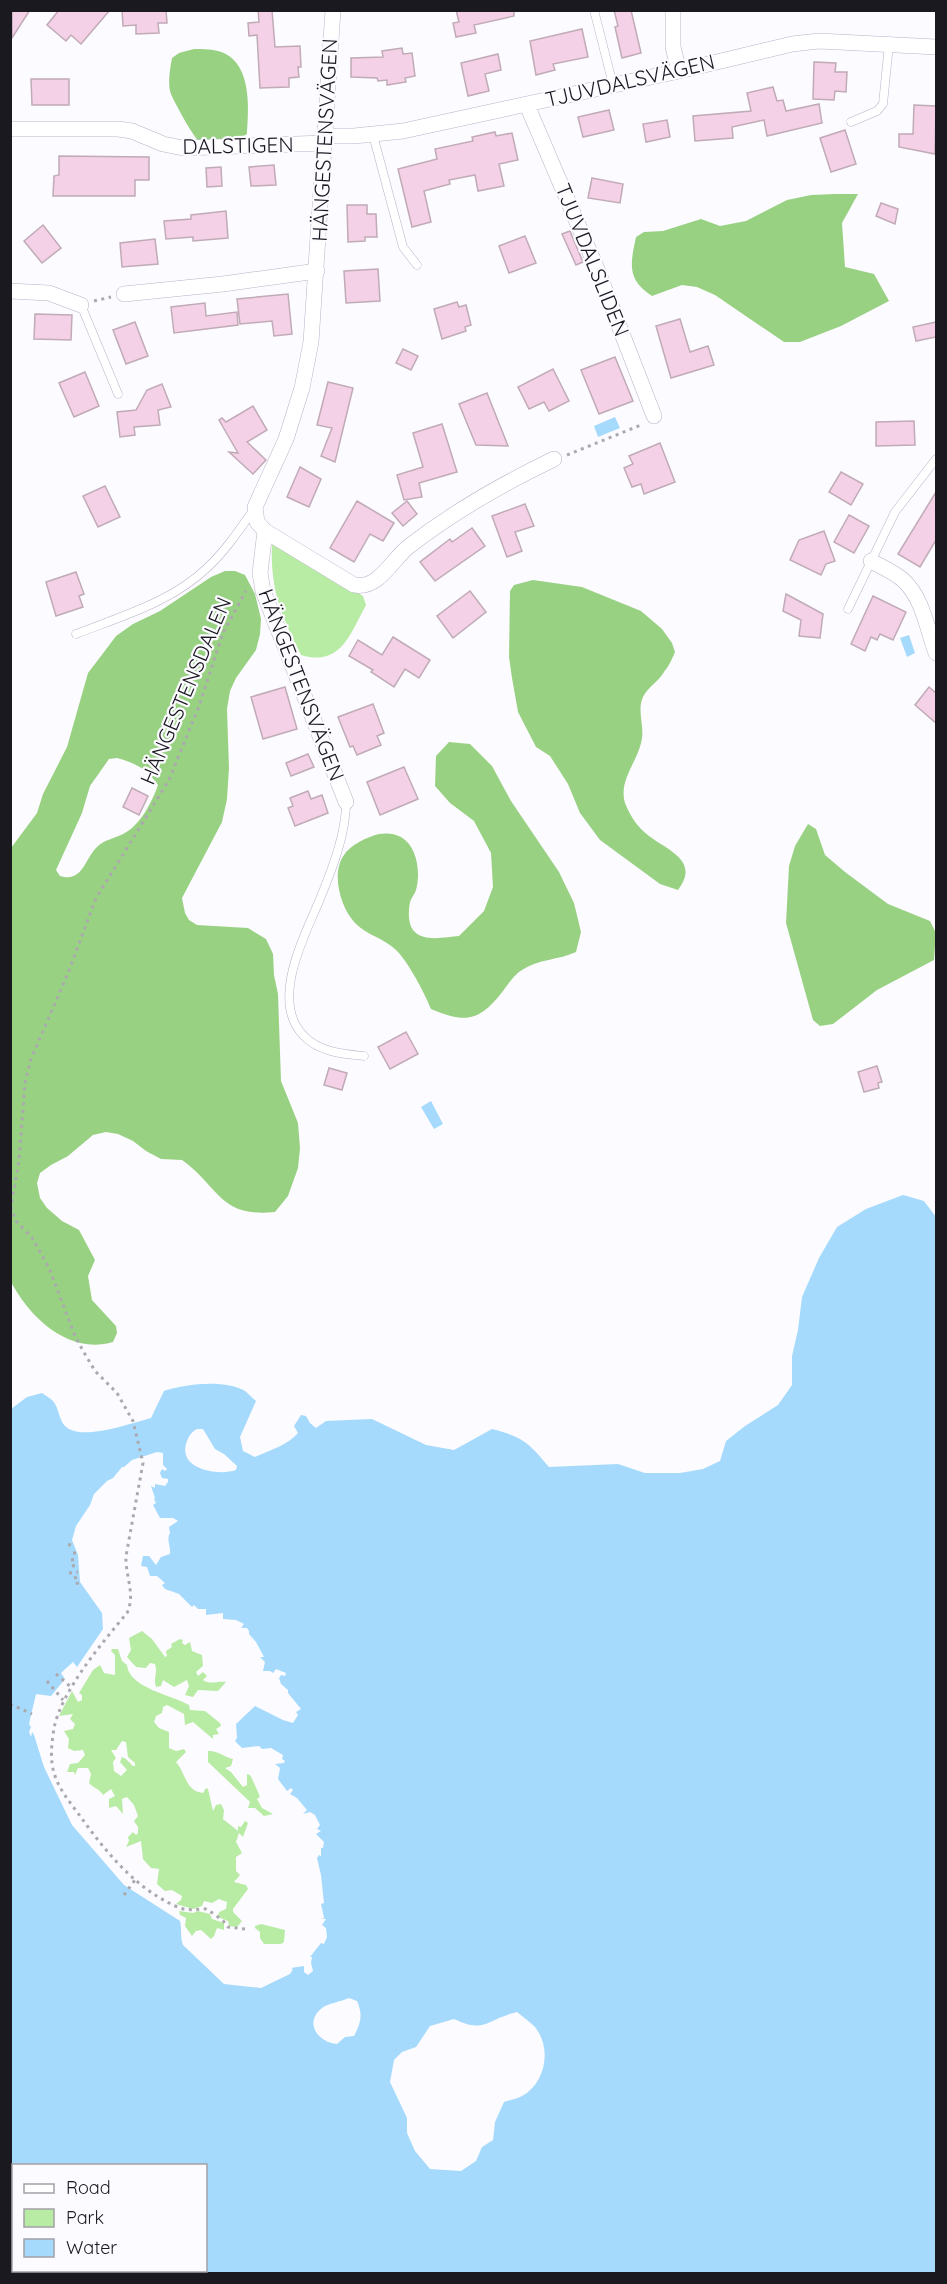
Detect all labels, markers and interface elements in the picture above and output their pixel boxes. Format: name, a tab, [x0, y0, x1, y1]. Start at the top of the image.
street label: HÄNGESTENSVÄGEN	[306, 38, 342, 242]
street label: TJUVDALSVÄGEN	[542, 48, 717, 112]
street label: DALSTIGEN	[182, 131, 294, 159]
street label: TJUVDALSLIDEN	[550, 179, 635, 340]
street label: HÄNGESTENSVÄGEN	[253, 585, 351, 784]
street label: HÄNGESTENSDALEN	[134, 593, 236, 788]
legend	[12, 2164, 207, 2272]
text: Road	[66, 2176, 111, 2199]
text: Park	[66, 2206, 104, 2229]
text: Water	[66, 2236, 117, 2259]

